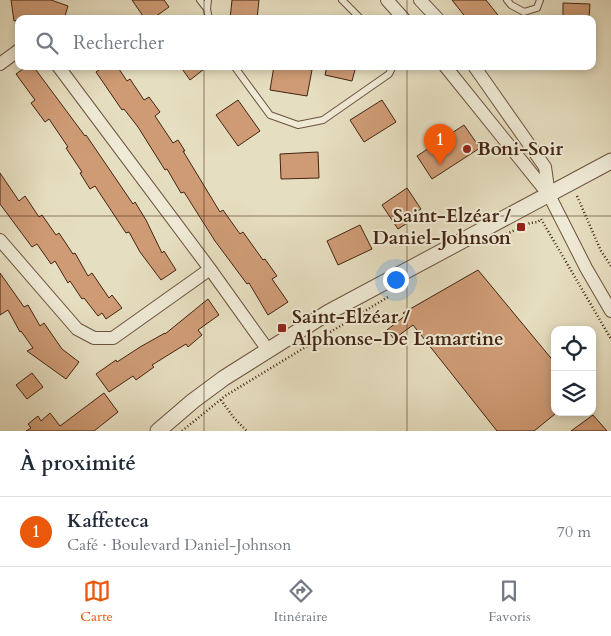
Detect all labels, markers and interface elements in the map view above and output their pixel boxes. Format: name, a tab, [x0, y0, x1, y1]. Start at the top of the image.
search box	[15, 15, 596, 70]
icon: search	[33, 29, 61, 57]
text: Rechercher	[73, 30, 164, 56]
pin: 1	[424, 124, 456, 165]
place label: Boni-Soir	[477, 136, 564, 162]
marker: Boni-Soir	[461, 143, 473, 155]
place label: Saint-Elzéar / Daniel-Johnson	[373, 203, 512, 251]
marker: Saint-Elzéar / Daniel-Johnson	[515, 221, 527, 233]
your location	[383, 267, 409, 293]
place label: Saint-Elzéar / Alphonse-De Lamartine	[292, 304, 504, 352]
marker: Saint-Elzéar / Alphonse-De Lamartine	[276, 322, 288, 334]
map controls	[551, 326, 596, 416]
button: locate	[551, 326, 596, 371]
button: layers	[551, 371, 596, 416]
text: À proximité	[20, 449, 136, 478]
text: Kaffeteca	[67, 508, 149, 534]
text: 1	[32, 521, 40, 543]
text: 70 m	[557, 521, 591, 543]
text: Café · Boulevard Daniel-Johnson	[67, 534, 291, 556]
tab: Carte	[80, 577, 113, 626]
tab: Itinéraire	[274, 577, 328, 626]
tab: Favoris	[488, 577, 531, 626]

